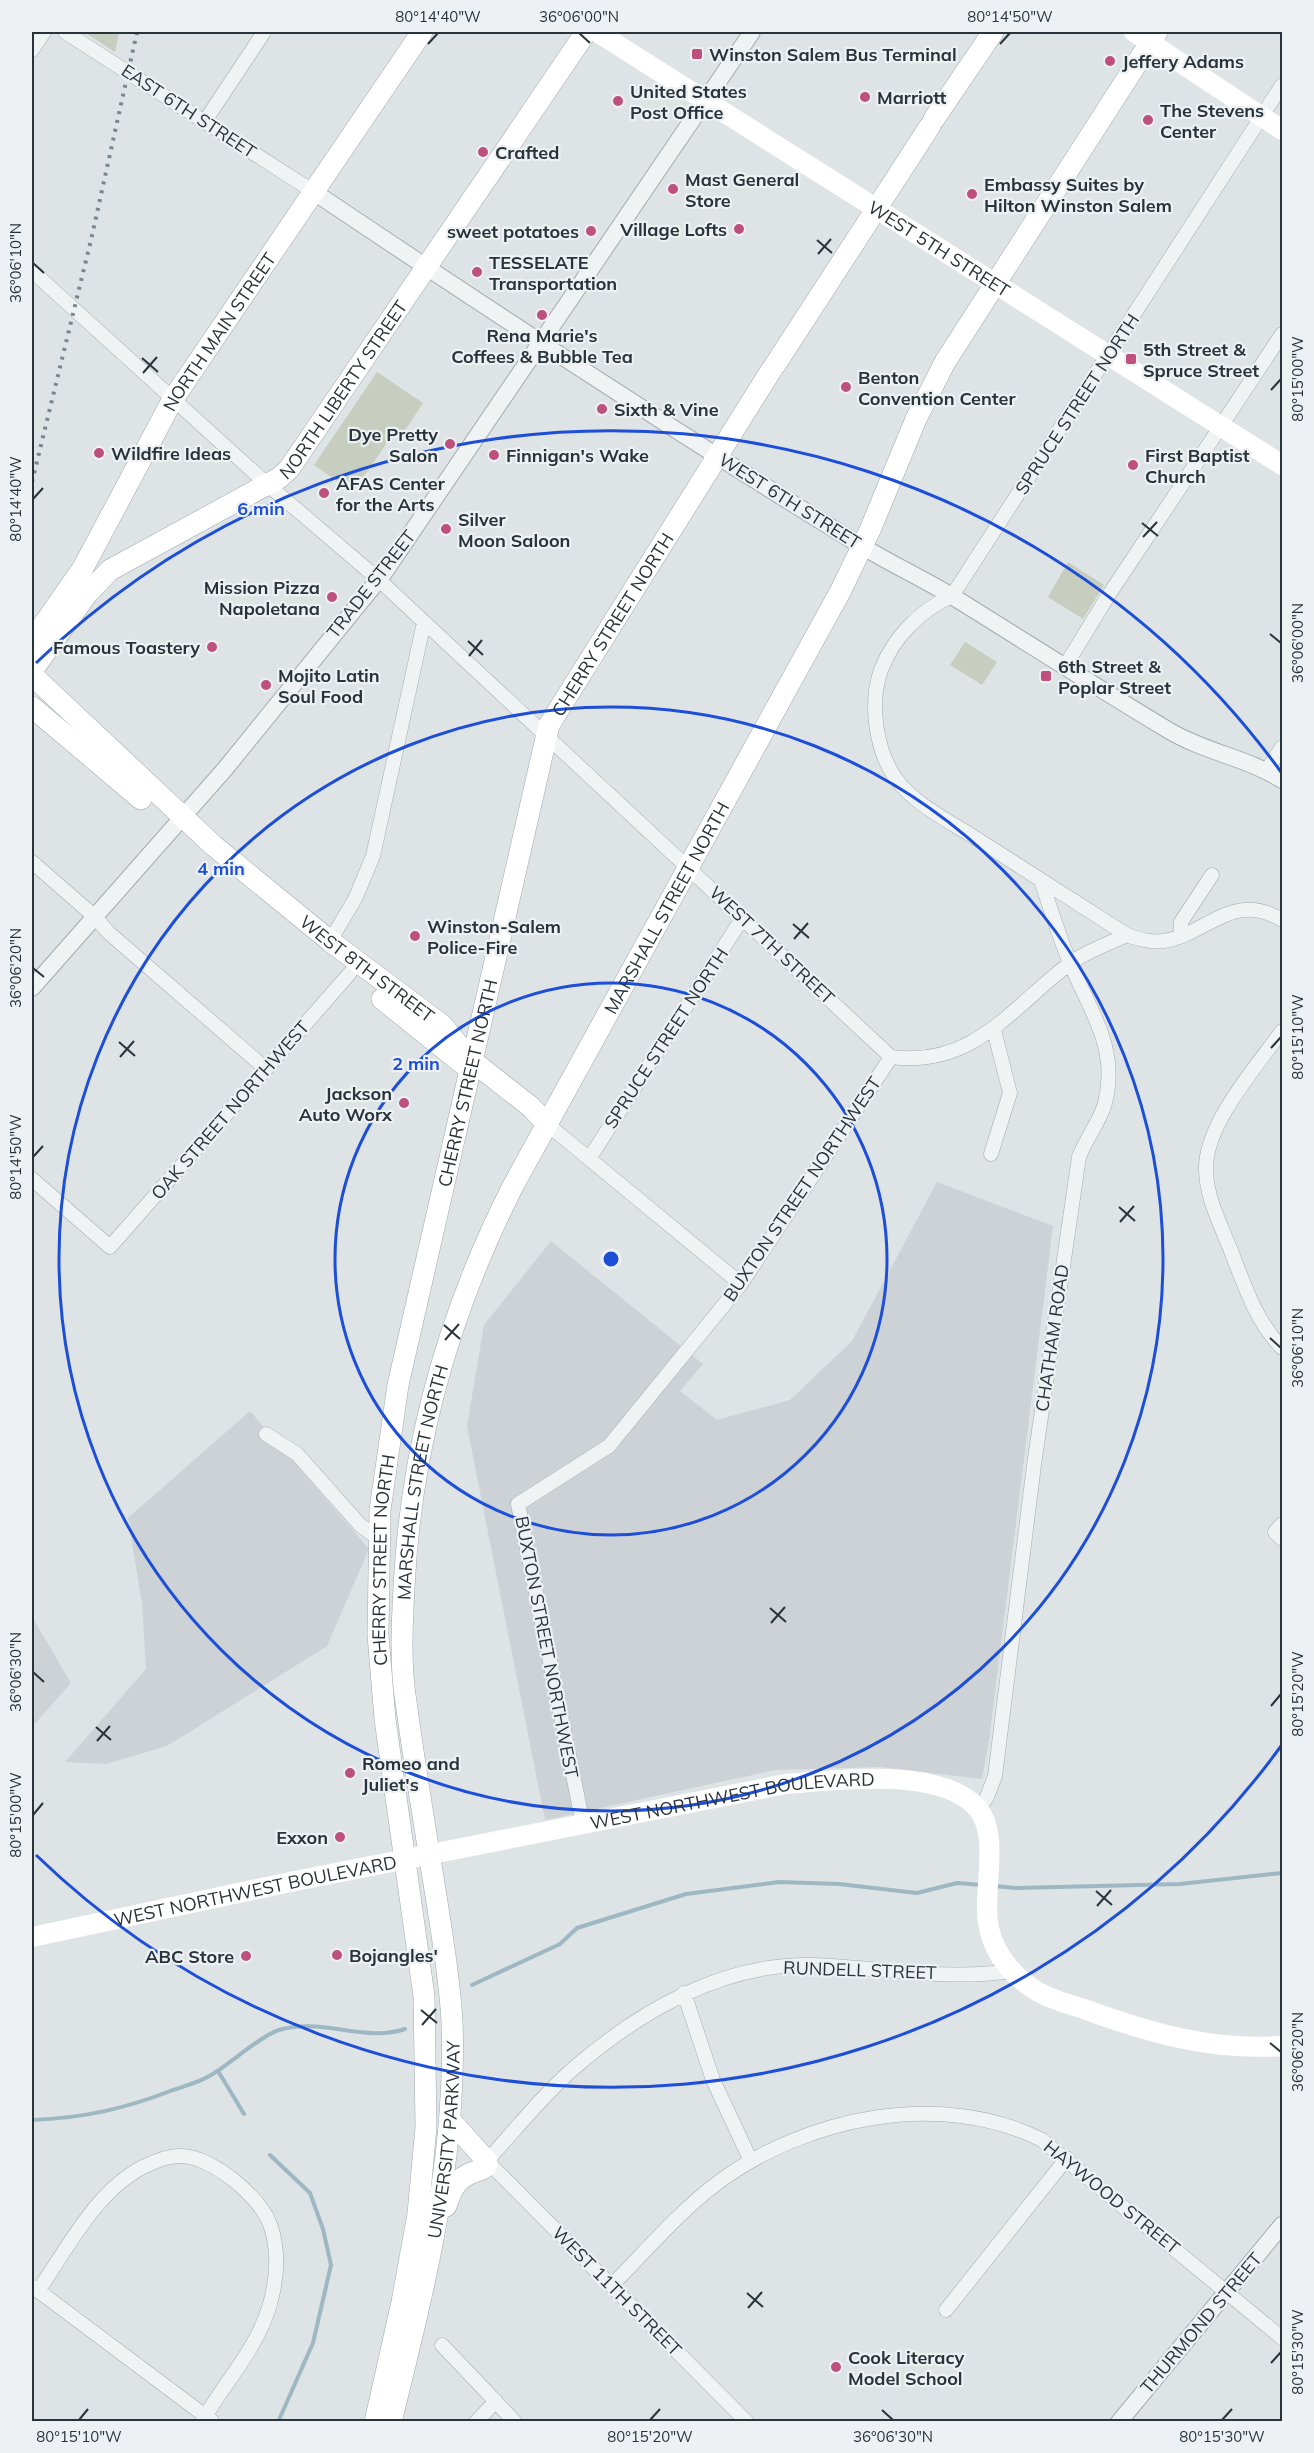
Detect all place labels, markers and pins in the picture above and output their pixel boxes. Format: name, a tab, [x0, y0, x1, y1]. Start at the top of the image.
place label: Winston Salem Bus Terminal	[709, 43, 957, 66]
marker: Winston Salem Bus Terminal	[690, 47, 704, 61]
place label: Jeffery Adams	[1122, 50, 1244, 73]
marker: Jeffery Adams	[1103, 54, 1117, 68]
place label: United States Post Office	[630, 80, 747, 124]
place label: Marriott	[877, 86, 947, 109]
marker: Marriott	[858, 90, 872, 104]
marker: United States Post Office	[611, 94, 625, 108]
place label: The Stevens Center	[1160, 99, 1264, 143]
marker: The Stevens Center	[1141, 113, 1155, 127]
place label: Crafted	[495, 141, 559, 164]
marker: Crafted	[476, 145, 490, 159]
place label: Mast General Store	[685, 168, 799, 212]
place label: Embassy Suites by Hilton Winston Salem	[984, 173, 1172, 217]
marker: Mast General Store	[666, 182, 680, 196]
marker: Embassy Suites by Hilton Winston Salem	[965, 187, 979, 201]
place label: Village Lofts	[619, 218, 727, 241]
place label: sweet potatoes	[447, 220, 579, 243]
marker: Village Lofts	[732, 222, 746, 236]
marker: sweet potatoes	[584, 224, 598, 238]
place label: TESSELATE Transportation	[489, 251, 617, 295]
marker: TESSELATE Transportation	[470, 265, 484, 279]
marker: Rena Marie's Coffees & Bubble Tea	[535, 308, 549, 322]
place label: Rena Marie's Coffees & Bubble Tea	[451, 324, 633, 368]
place label: 5th Street & Spruce Street	[1143, 338, 1259, 382]
marker: 5th Street & Spruce Street	[1124, 352, 1138, 366]
place label: Benton Convention Center	[858, 366, 1016, 410]
marker: Benton Convention Center	[839, 380, 853, 394]
place label: Sixth & Vine	[614, 398, 719, 421]
marker: Sixth & Vine	[595, 402, 609, 416]
place label: Dye Pretty Salon	[348, 423, 438, 467]
marker: Dye Pretty Salon	[443, 437, 457, 451]
place label: Wildfire Ideas	[111, 442, 231, 465]
place label: Finnigan's Wake	[506, 444, 649, 467]
place label: First Baptist Church	[1145, 444, 1250, 488]
marker: Wildfire Ideas	[92, 446, 106, 460]
marker: Finnigan's Wake	[487, 448, 501, 462]
marker: First Baptist Church	[1126, 458, 1140, 472]
place label: AFAS Center for the Arts	[336, 472, 446, 516]
marker: AFAS Center for the Arts	[317, 486, 331, 500]
place label: Silver Moon Saloon	[458, 508, 570, 552]
marker: Silver Moon Saloon	[439, 522, 453, 536]
place label: Mission Pizza Napoletana	[204, 576, 320, 620]
marker: Mission Pizza Napoletana	[325, 590, 339, 604]
place label: Famous Toastery	[53, 636, 200, 659]
marker: Famous Toastery	[205, 640, 219, 654]
place label: 6th Street & Poplar Street	[1058, 655, 1171, 699]
place label: Mojito Latin Soul Food	[278, 664, 380, 708]
marker: 6th Street & Poplar Street	[1039, 669, 1053, 683]
marker: Mojito Latin Soul Food	[259, 678, 273, 692]
place label: Winston-Salem Police-Fire	[427, 915, 561, 959]
marker: Winston-Salem Police-Fire	[408, 929, 422, 943]
place label: Jackson Auto Worx	[299, 1082, 393, 1126]
marker: Jackson Auto Worx	[397, 1096, 411, 1110]
centre of rings	[601, 1249, 621, 1269]
place label: Romeo and Juliet's	[362, 1752, 460, 1796]
marker: Romeo and Juliet's	[343, 1766, 357, 1780]
place label: Exxon	[276, 1826, 328, 1849]
marker: Exxon	[333, 1830, 347, 1844]
place label: Bojangles'	[349, 1944, 438, 1967]
place label: ABC Store	[145, 1945, 234, 1968]
marker: Bojangles'	[330, 1948, 344, 1962]
marker: ABC Store	[239, 1949, 253, 1963]
place label: Cook Literacy Model School	[848, 2346, 965, 2390]
marker: Cook Literacy Model School	[829, 2360, 843, 2374]

